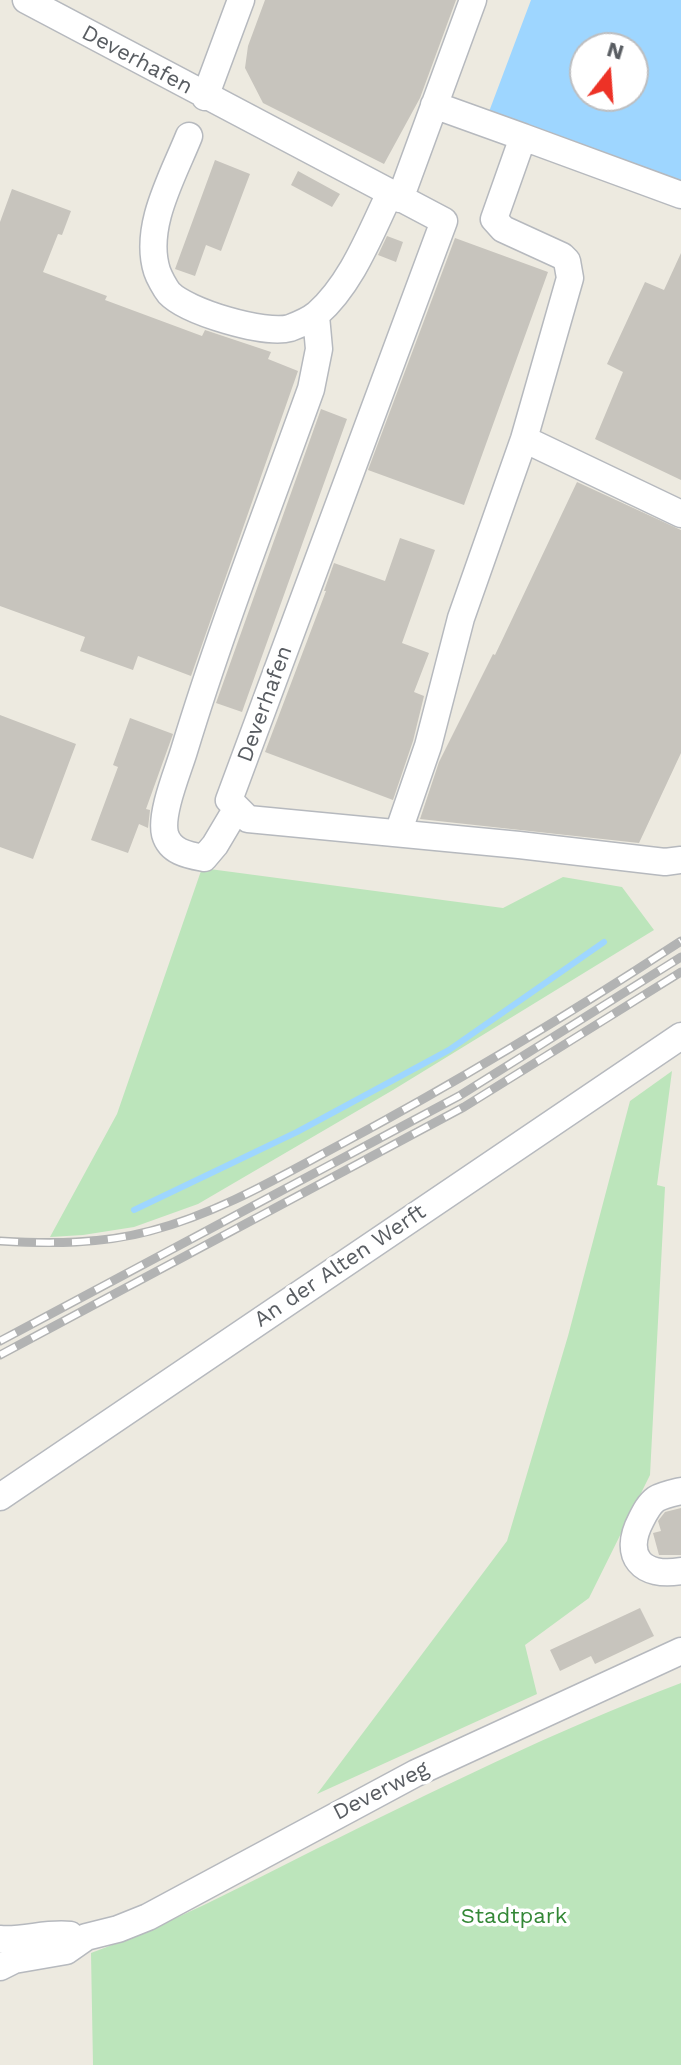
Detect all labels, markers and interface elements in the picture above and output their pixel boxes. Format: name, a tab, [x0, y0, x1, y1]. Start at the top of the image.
street label: Deverhafen	[77, 20, 197, 100]
north arrow	[569, 32, 649, 112]
text: N	[604, 36, 627, 65]
street label: Deverhafen	[232, 642, 298, 766]
street label: An der Alten Werft	[249, 1199, 431, 1333]
street label: Deverweg	[329, 1756, 433, 1826]
park label: Stadtpark	[461, 1904, 567, 1930]

